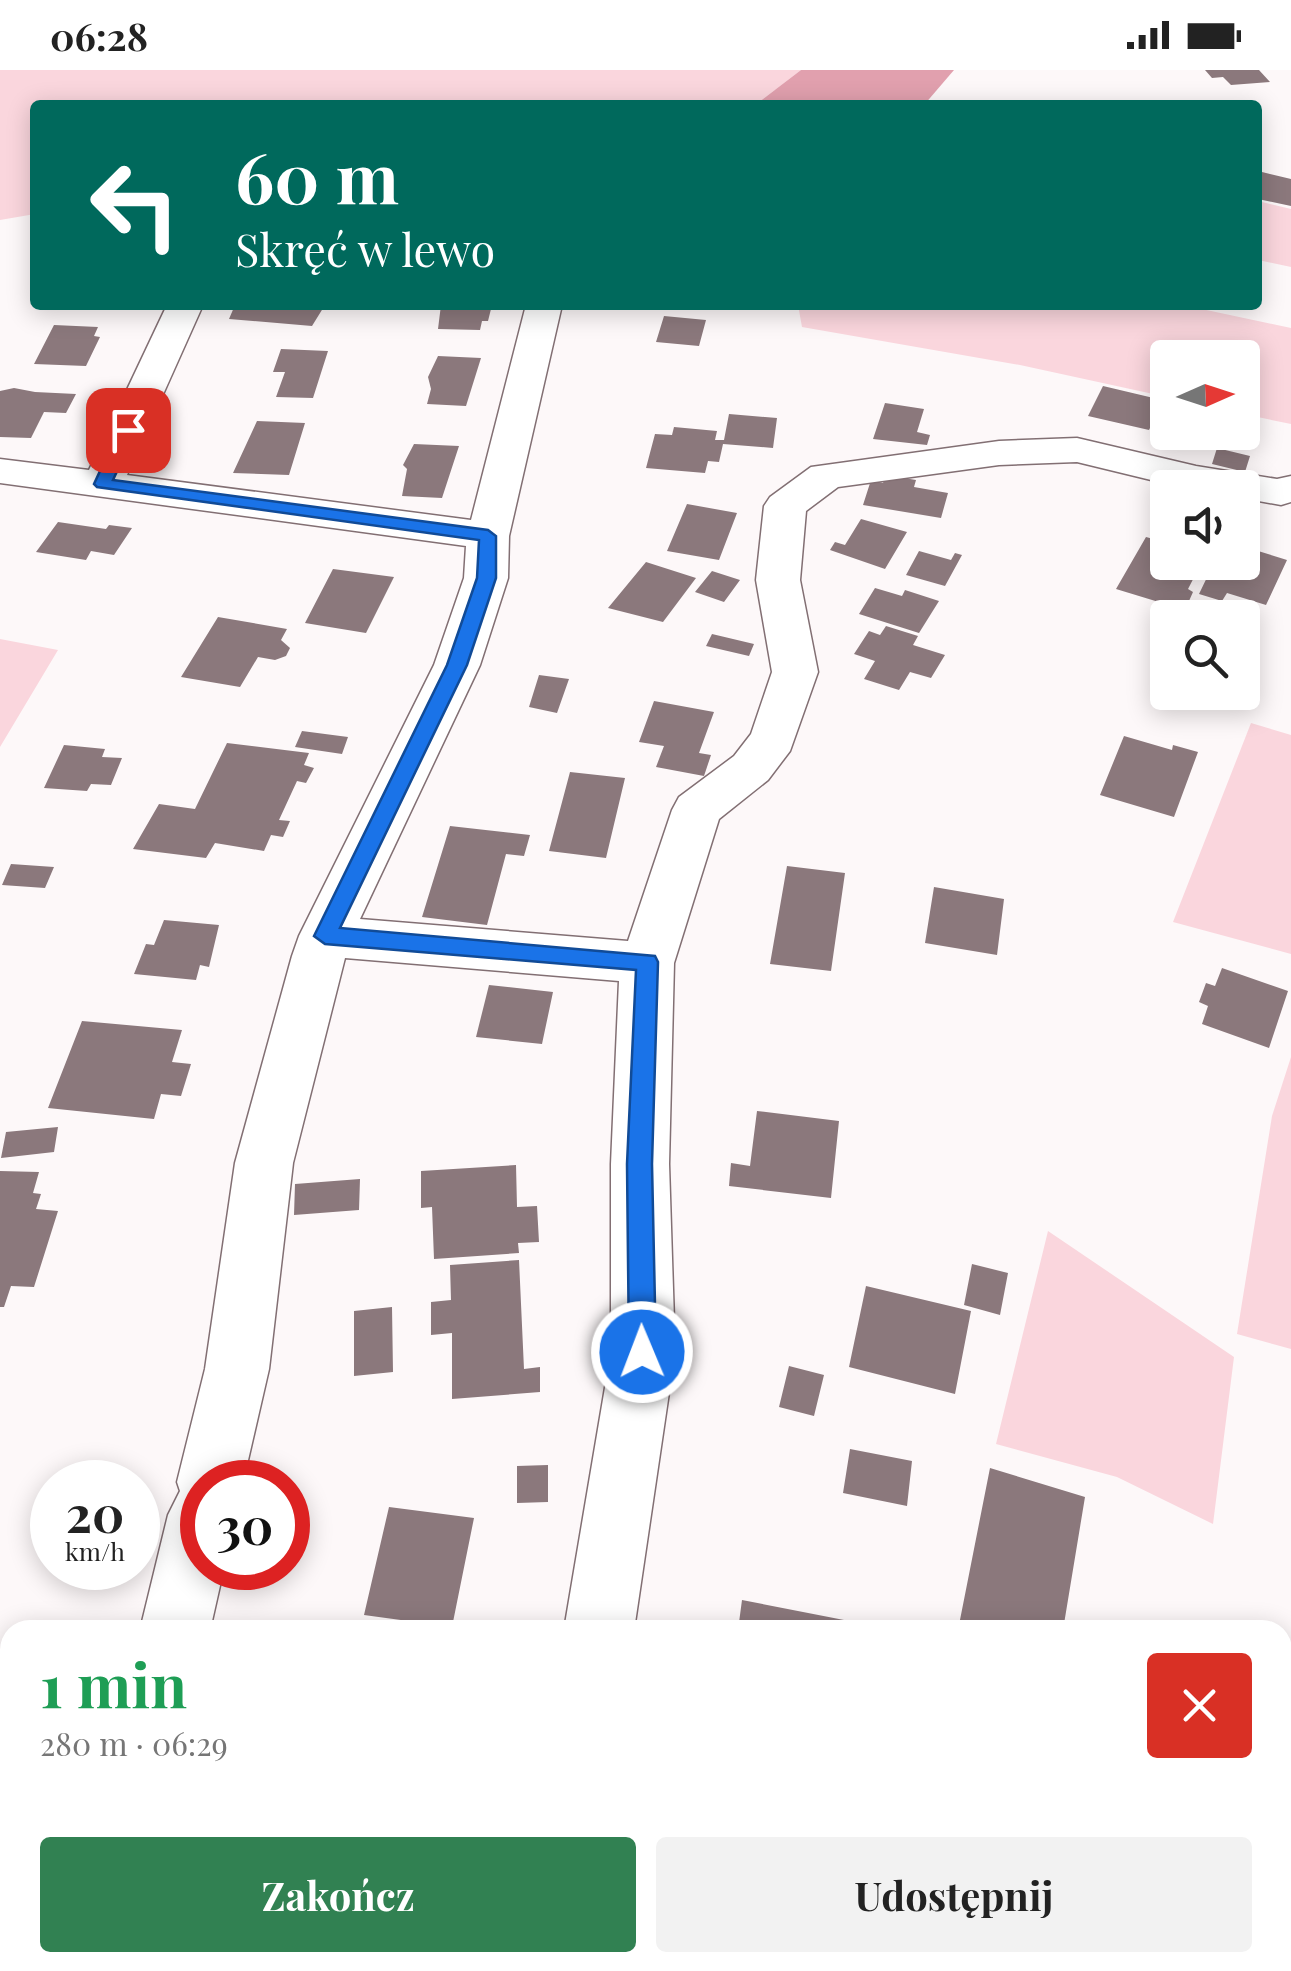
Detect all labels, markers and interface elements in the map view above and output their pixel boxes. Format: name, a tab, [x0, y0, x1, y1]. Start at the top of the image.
text: 06:28	[50, 10, 148, 61]
text: 60 m	[235, 128, 399, 222]
icon: left	[70, 140, 200, 270]
text: Skręć w lewo	[235, 218, 495, 278]
north arrow	[1150, 340, 1260, 450]
map controls	[1150, 340, 1260, 710]
pin	[86, 388, 171, 473]
icon: arrive	[101, 403, 156, 458]
button: sound	[1150, 470, 1260, 580]
button: search	[1150, 600, 1260, 710]
position arrow	[590, 1300, 694, 1404]
speed limit sign: 30	[180, 1460, 310, 1590]
text: 20	[66, 1479, 124, 1546]
text: km/h	[65, 1534, 125, 1567]
text: 1 min	[40, 1643, 187, 1723]
button: close	[1147, 1653, 1252, 1758]
text: 280 m · 06:29	[40, 1721, 228, 1764]
button: Zakończ	[40, 1837, 636, 1952]
button: Udostępnij	[656, 1837, 1252, 1952]

